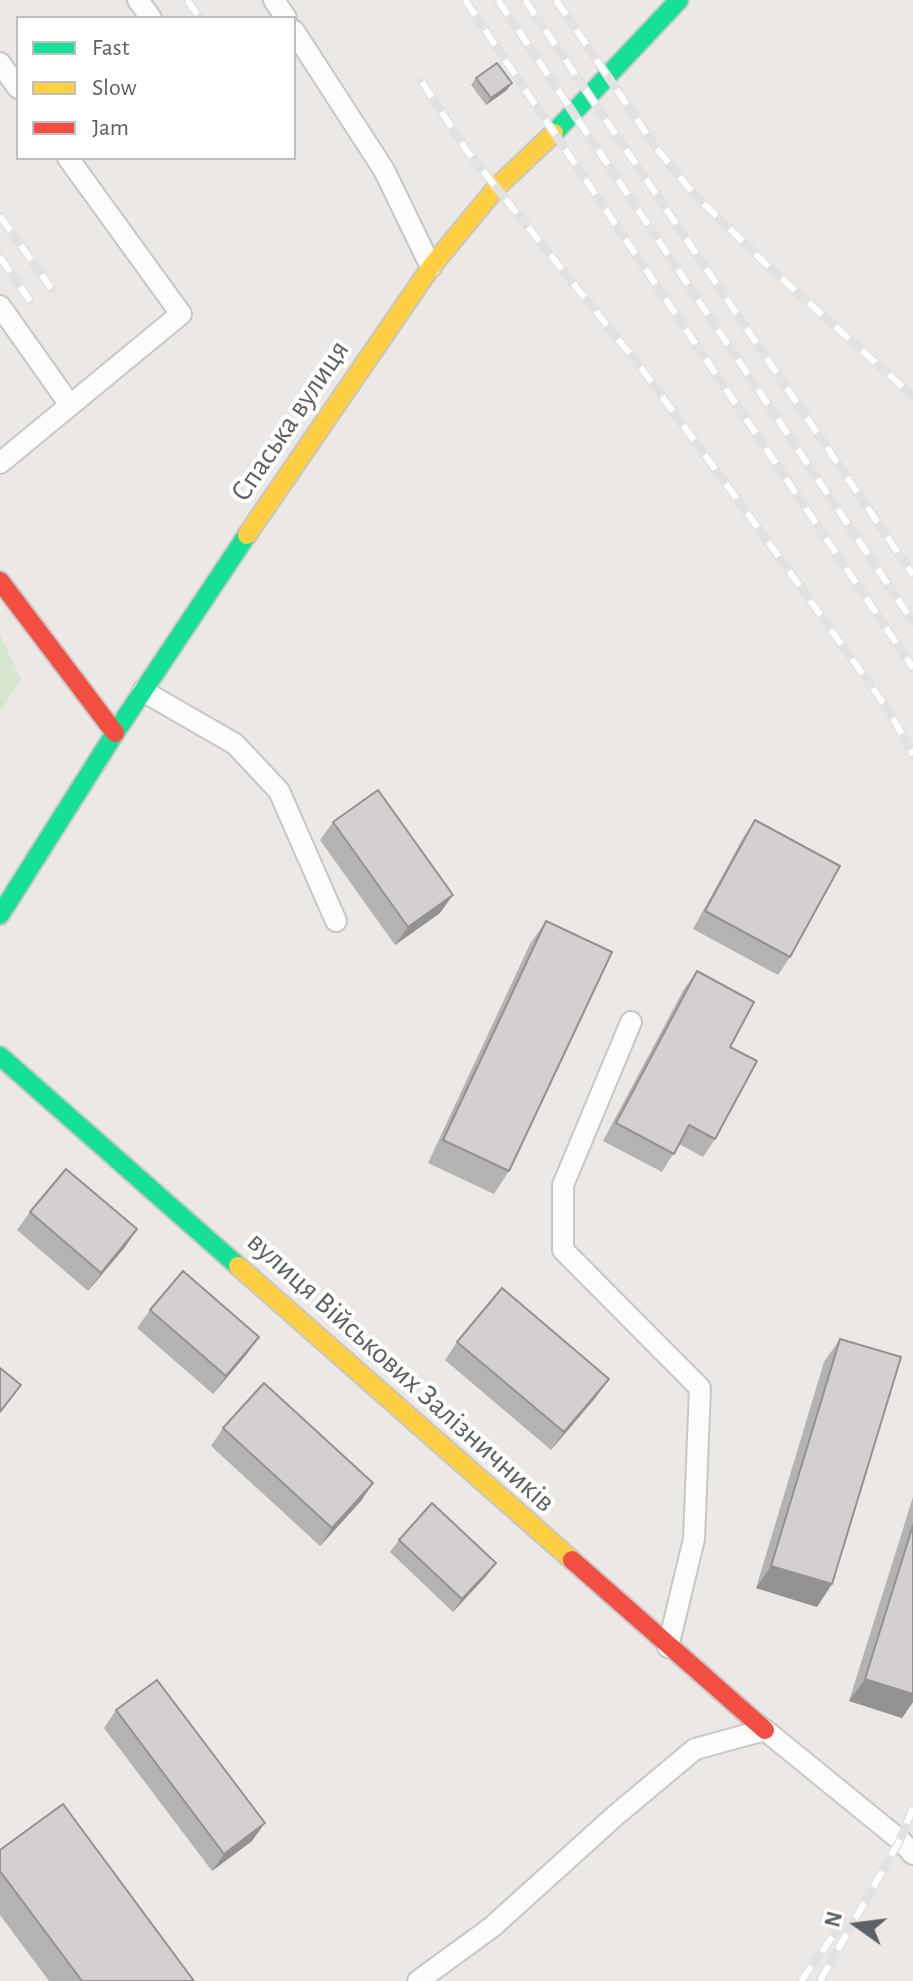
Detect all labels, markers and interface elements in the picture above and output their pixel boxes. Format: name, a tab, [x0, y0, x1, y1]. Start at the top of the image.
legend	[16, 16, 296, 160]
text: Fast	[92, 36, 129, 60]
text: Slow	[92, 76, 137, 100]
text: Jam	[92, 116, 129, 140]
street label: Спаська вулиця	[223, 333, 357, 509]
street label: вулиця Військових Залізничників	[240, 1224, 562, 1520]
north arrow	[817, 1885, 897, 1965]
text: N	[821, 1909, 846, 1929]

